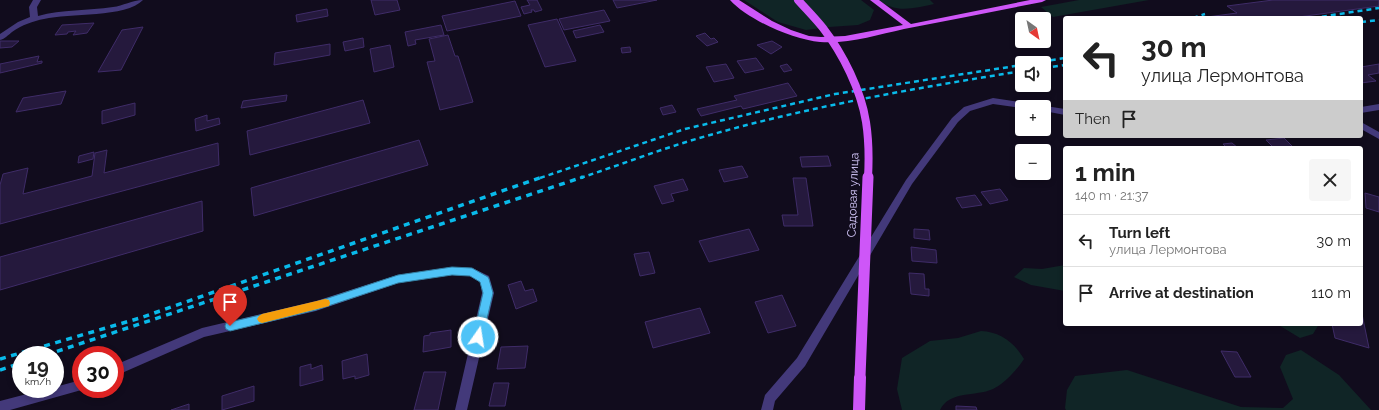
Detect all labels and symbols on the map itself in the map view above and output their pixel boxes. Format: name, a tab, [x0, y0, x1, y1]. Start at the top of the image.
north arrow	[1015, 12, 1051, 48]
street label: Садовая улица	[845, 152, 861, 238]
pin	[213, 285, 247, 326]
position arrow	[457, 316, 499, 358]
speed limit sign: 30	[72, 346, 124, 398]

